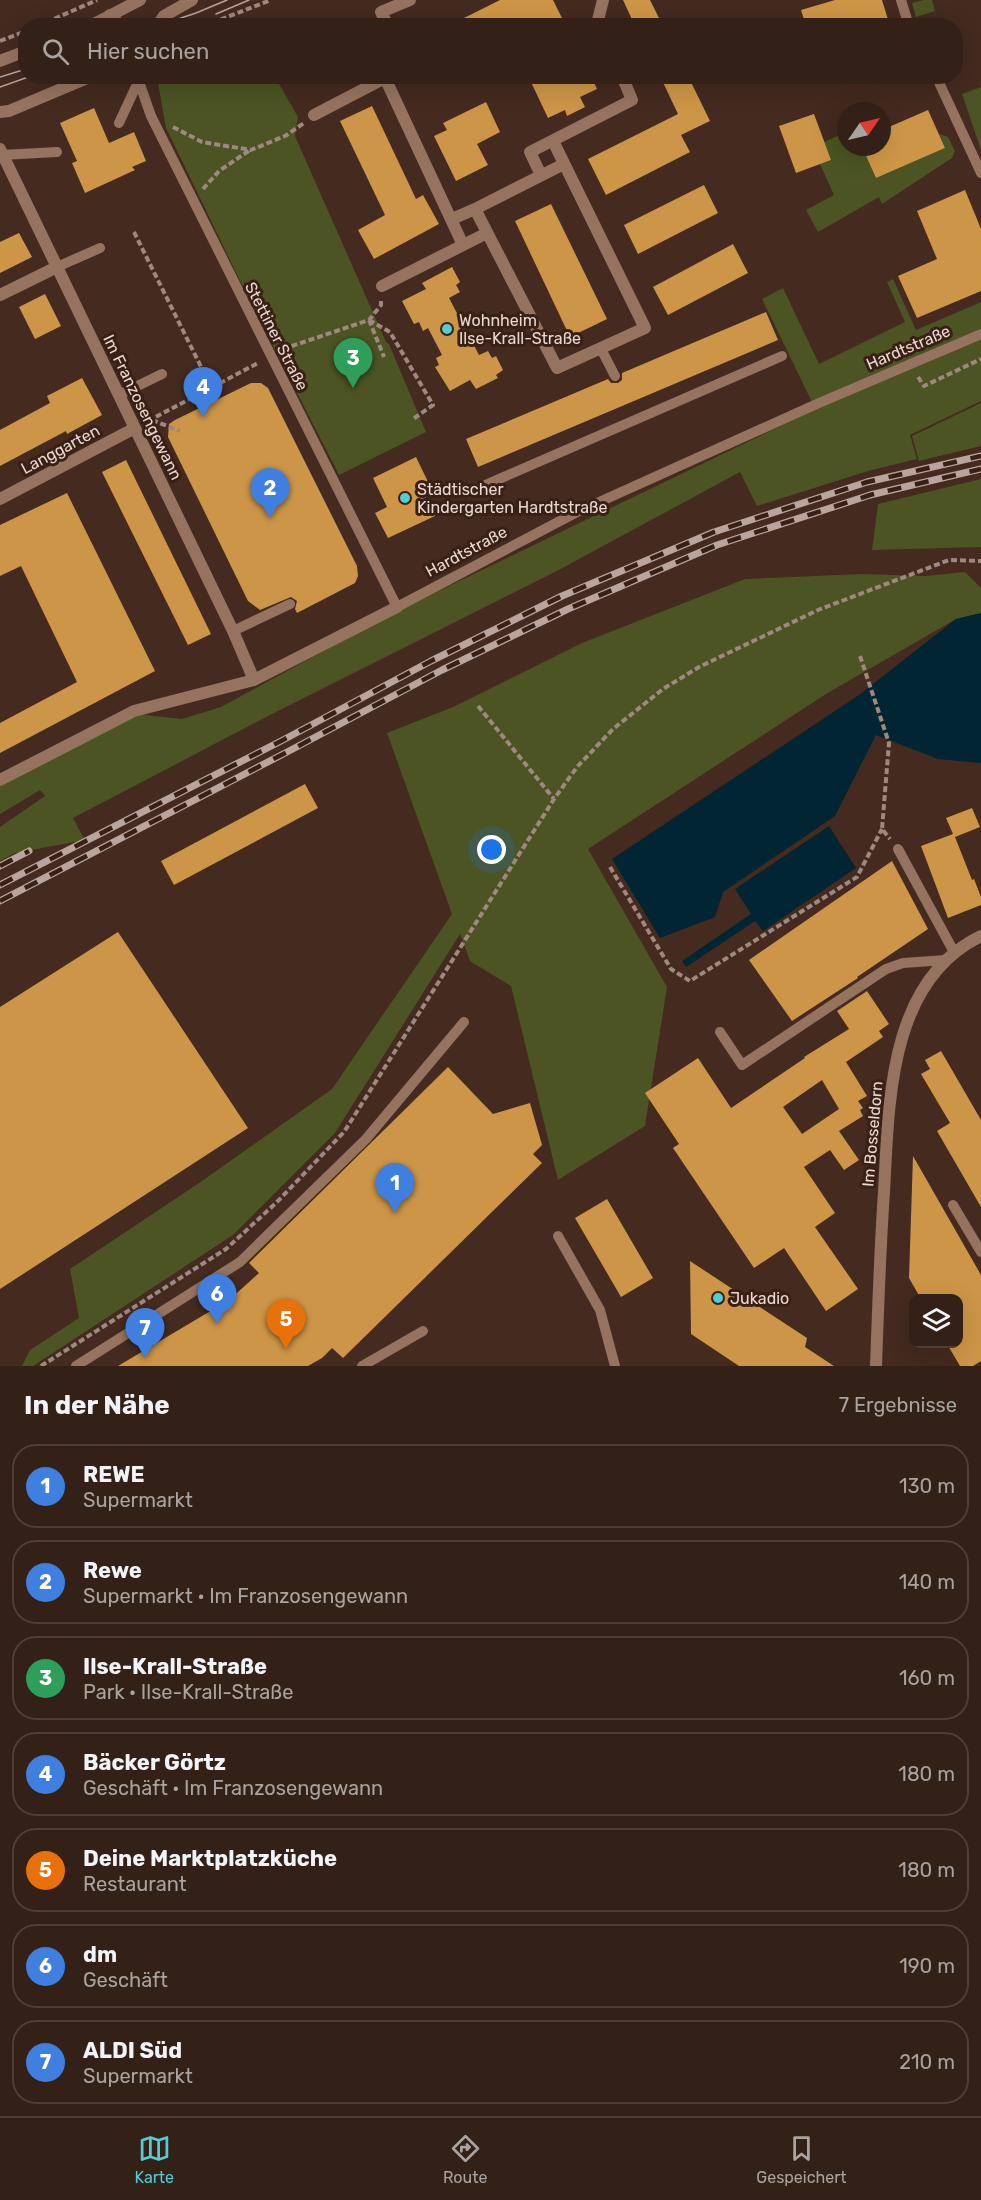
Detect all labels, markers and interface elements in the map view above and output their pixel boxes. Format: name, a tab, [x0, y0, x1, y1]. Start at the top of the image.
search box	[18, 18, 963, 84]
icon: search	[39, 35, 72, 68]
text: Hier suchen	[87, 38, 209, 65]
north arrow	[837, 102, 891, 156]
street label: Stettiner Straße	[241, 279, 312, 394]
place label: Wohnheim Ilse-Krall-Straße	[459, 311, 581, 348]
street label: Hardtstraße	[863, 321, 953, 374]
marker: Wohnheim Ilse-Krall-Straße	[440, 322, 454, 336]
street label: Im Franzosengewann	[99, 331, 186, 483]
pin: 3	[334, 338, 372, 388]
pin: 4	[184, 368, 222, 417]
street label: Langgarten	[18, 421, 103, 478]
pin: 2	[250, 468, 290, 518]
place label: Städtischer Kindergarten Hardtstraße	[417, 480, 607, 517]
marker: Städtischer Kindergarten Hardtstraße	[398, 491, 412, 505]
street label: Hardtstraße	[422, 522, 510, 581]
your location	[477, 835, 506, 864]
street label: Im Bosseldorn	[858, 1080, 887, 1188]
pin: 1	[376, 1164, 414, 1213]
pin: 6	[198, 1274, 236, 1324]
place label: Jukadio	[730, 1289, 789, 1308]
marker: Jukadio	[711, 1291, 725, 1305]
map controls	[909, 1294, 963, 1348]
button: layers	[909, 1294, 963, 1348]
pin: 5	[266, 1300, 306, 1349]
pin: 7	[126, 1308, 164, 1358]
text: In der Nähe	[24, 1390, 170, 1421]
text: 7 Ergebnisse	[839, 1393, 957, 1417]
text: REWE	[83, 1461, 145, 1488]
text: 1	[41, 1474, 50, 1498]
text: 130 m	[899, 1474, 955, 1498]
text: Supermarkt	[83, 1488, 193, 1512]
text: Rewe	[83, 1557, 142, 1584]
text: 2	[39, 1570, 52, 1594]
text: 140 m	[899, 1570, 955, 1594]
text: Supermarkt · Im Franzosengewann	[83, 1584, 408, 1608]
text: Ilse-Krall-Straße	[83, 1653, 267, 1680]
text: 3	[39, 1666, 52, 1690]
text: 160 m	[899, 1666, 955, 1690]
text: Park · Ilse-Krall-Straße	[83, 1680, 293, 1704]
text: Bäcker Görtz	[83, 1749, 226, 1776]
text: 4	[39, 1762, 52, 1786]
text: 180 m	[898, 1762, 955, 1786]
text: Geschäft · Im Franzosengewann	[83, 1776, 383, 1800]
text: Deine Marktplatzküche	[83, 1845, 337, 1872]
text: 5	[39, 1858, 52, 1882]
text: 180 m	[898, 1858, 955, 1882]
text: Restaurant	[83, 1872, 187, 1896]
text: dm	[83, 1941, 117, 1968]
text: 6	[39, 1954, 52, 1978]
text: 190 m	[899, 1954, 955, 1978]
text: Geschäft	[83, 1968, 168, 1992]
text: ALDI Süd	[83, 2037, 182, 2064]
text: 7	[40, 2050, 51, 2074]
text: 210 m	[899, 2050, 955, 2074]
text: Supermarkt	[83, 2064, 193, 2088]
tab: Karte	[134, 2132, 174, 2187]
tab: Route	[443, 2132, 487, 2187]
tab: Gespeichert	[756, 2132, 847, 2187]

